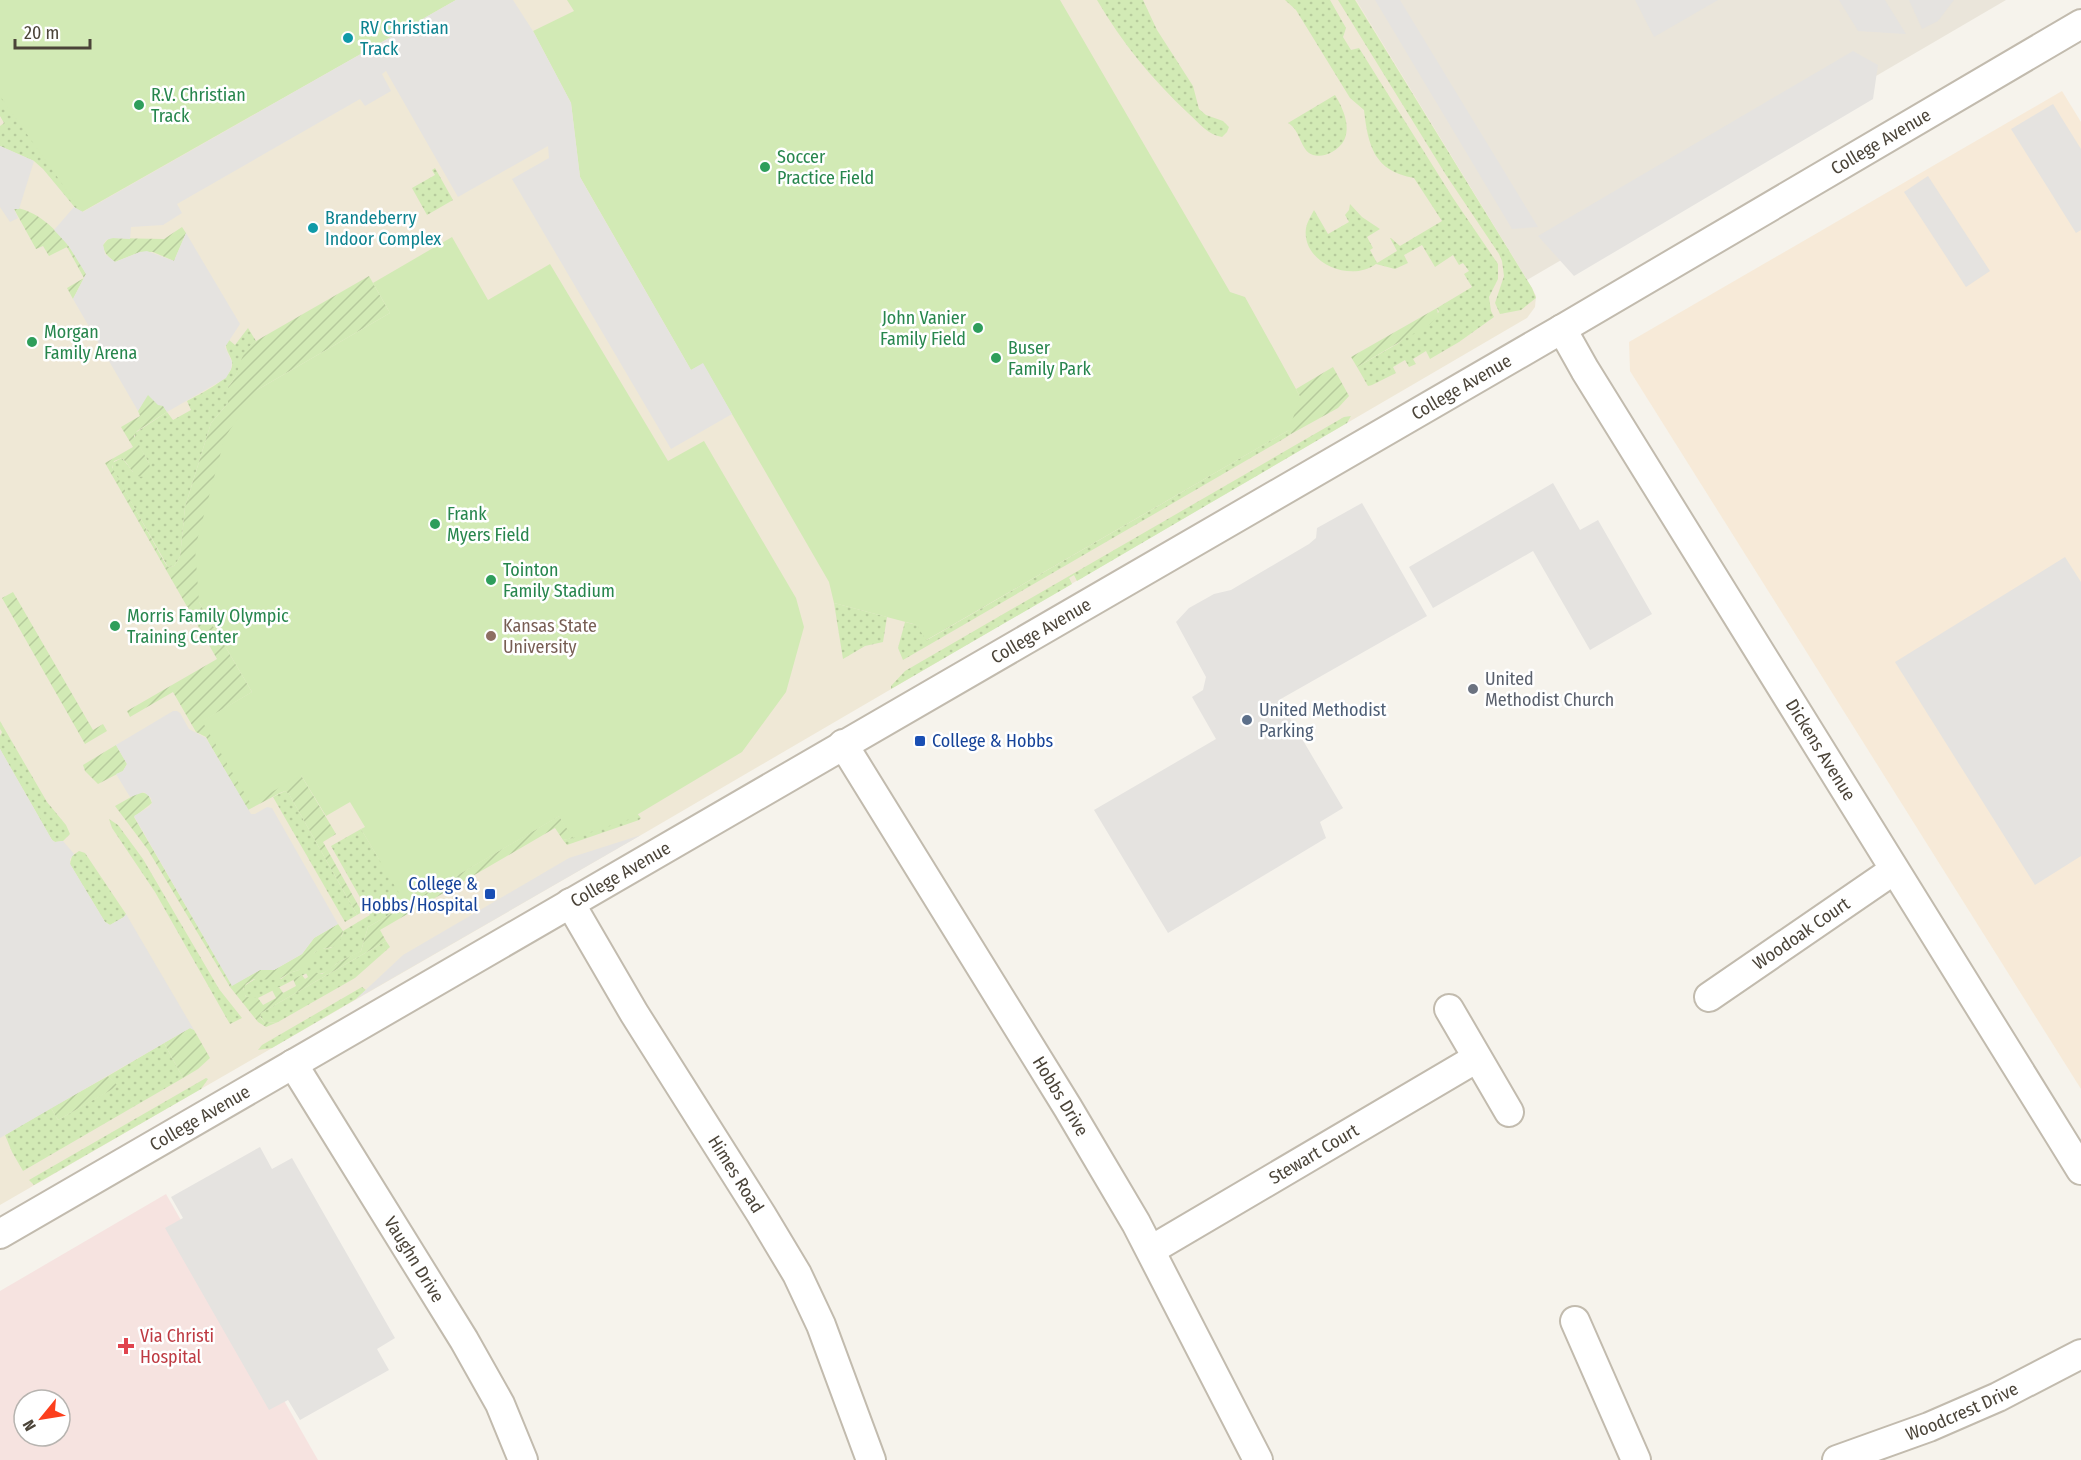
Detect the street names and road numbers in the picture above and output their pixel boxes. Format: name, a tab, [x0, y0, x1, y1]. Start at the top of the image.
street label: College Avenue	[1827, 104, 1935, 180]
street label: College Avenue	[1407, 350, 1516, 425]
street label: College Avenue	[987, 593, 1095, 669]
street label: Dickens Avenue	[1781, 695, 1860, 805]
street label: College Avenue	[566, 837, 674, 912]
street label: Woodoak Court	[1749, 893, 1854, 975]
street label: Hobbs Drive	[1028, 1052, 1093, 1140]
street label: College Avenue	[146, 1081, 254, 1156]
street label: Stewart Court	[1265, 1119, 1363, 1189]
street label: Himes Road	[703, 1131, 769, 1217]
street label: Vaughn Drive	[379, 1213, 449, 1306]
street label: Woodcrest Drive	[1903, 1377, 2022, 1445]

